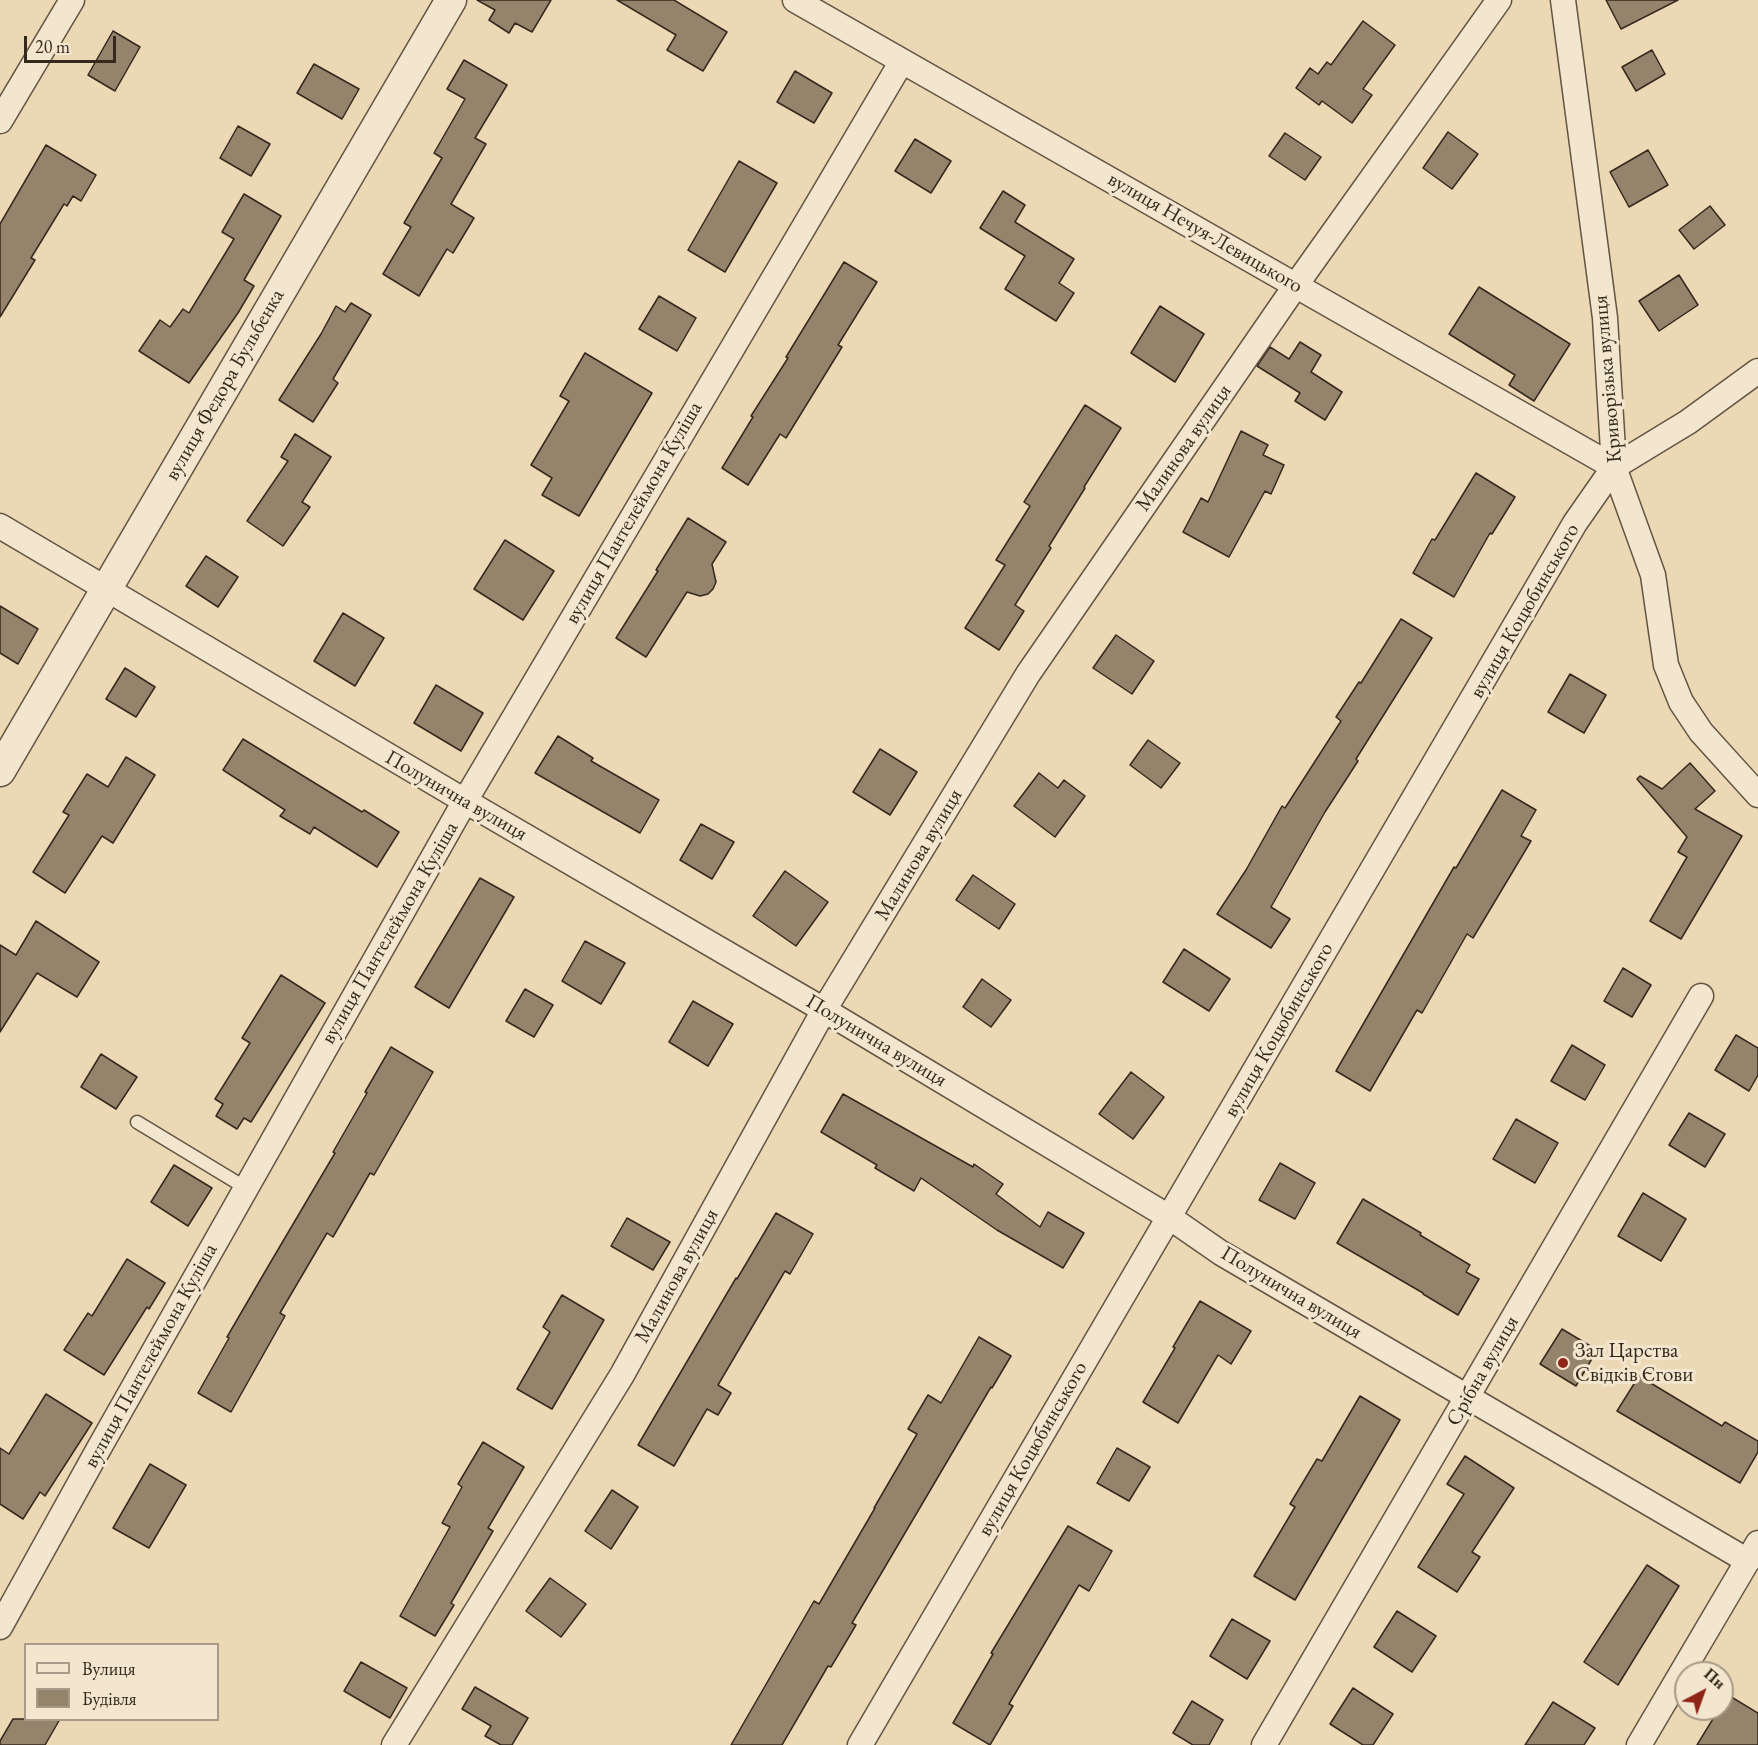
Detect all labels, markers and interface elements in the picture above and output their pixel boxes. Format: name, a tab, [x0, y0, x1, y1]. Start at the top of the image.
scale bar	[27, 24, 118, 62]
text: 20 m	[35, 35, 70, 58]
street label: вулиця Нечуя-Левицького	[1103, 167, 1307, 299]
street label: вулиця Федора Бульбенка	[160, 285, 290, 485]
street label: Криворізька вулиця	[1588, 294, 1628, 464]
street label: Малинова вулиця	[1131, 380, 1237, 516]
street label: вулиця Пантелеймона Куліша	[560, 397, 708, 629]
street label: вулиця Коцюбинського	[1465, 519, 1585, 703]
street label: Полунична вулиця	[380, 745, 532, 847]
street label: Малинова вулиця	[870, 784, 968, 926]
street label: вулиця Пантелеймона Куліша	[316, 817, 464, 1049]
street label: вулиця Коцюбинського	[1219, 938, 1339, 1122]
street label: Полунична вулиця	[801, 989, 951, 1093]
street label: Малинова вулиця	[630, 1205, 724, 1347]
street label: вулиця Пантелеймона Куліша	[79, 1239, 223, 1473]
street label: Полунична вулиця	[1216, 1241, 1366, 1345]
street label: Срібна вулиця	[1441, 1311, 1525, 1431]
place label: Зал Царства Свідків Єгови	[1575, 1338, 1693, 1388]
marker: Зал Царства Свідків Єгови	[1556, 1356, 1570, 1370]
street label: вулиця Коцюбинського	[973, 1357, 1093, 1541]
legend	[24, 1643, 219, 1721]
text: Вулиця	[82, 1657, 135, 1680]
north arrow	[1674, 1661, 1734, 1721]
text: Пн	[1700, 1663, 1730, 1694]
text: Будівля	[82, 1687, 137, 1710]

